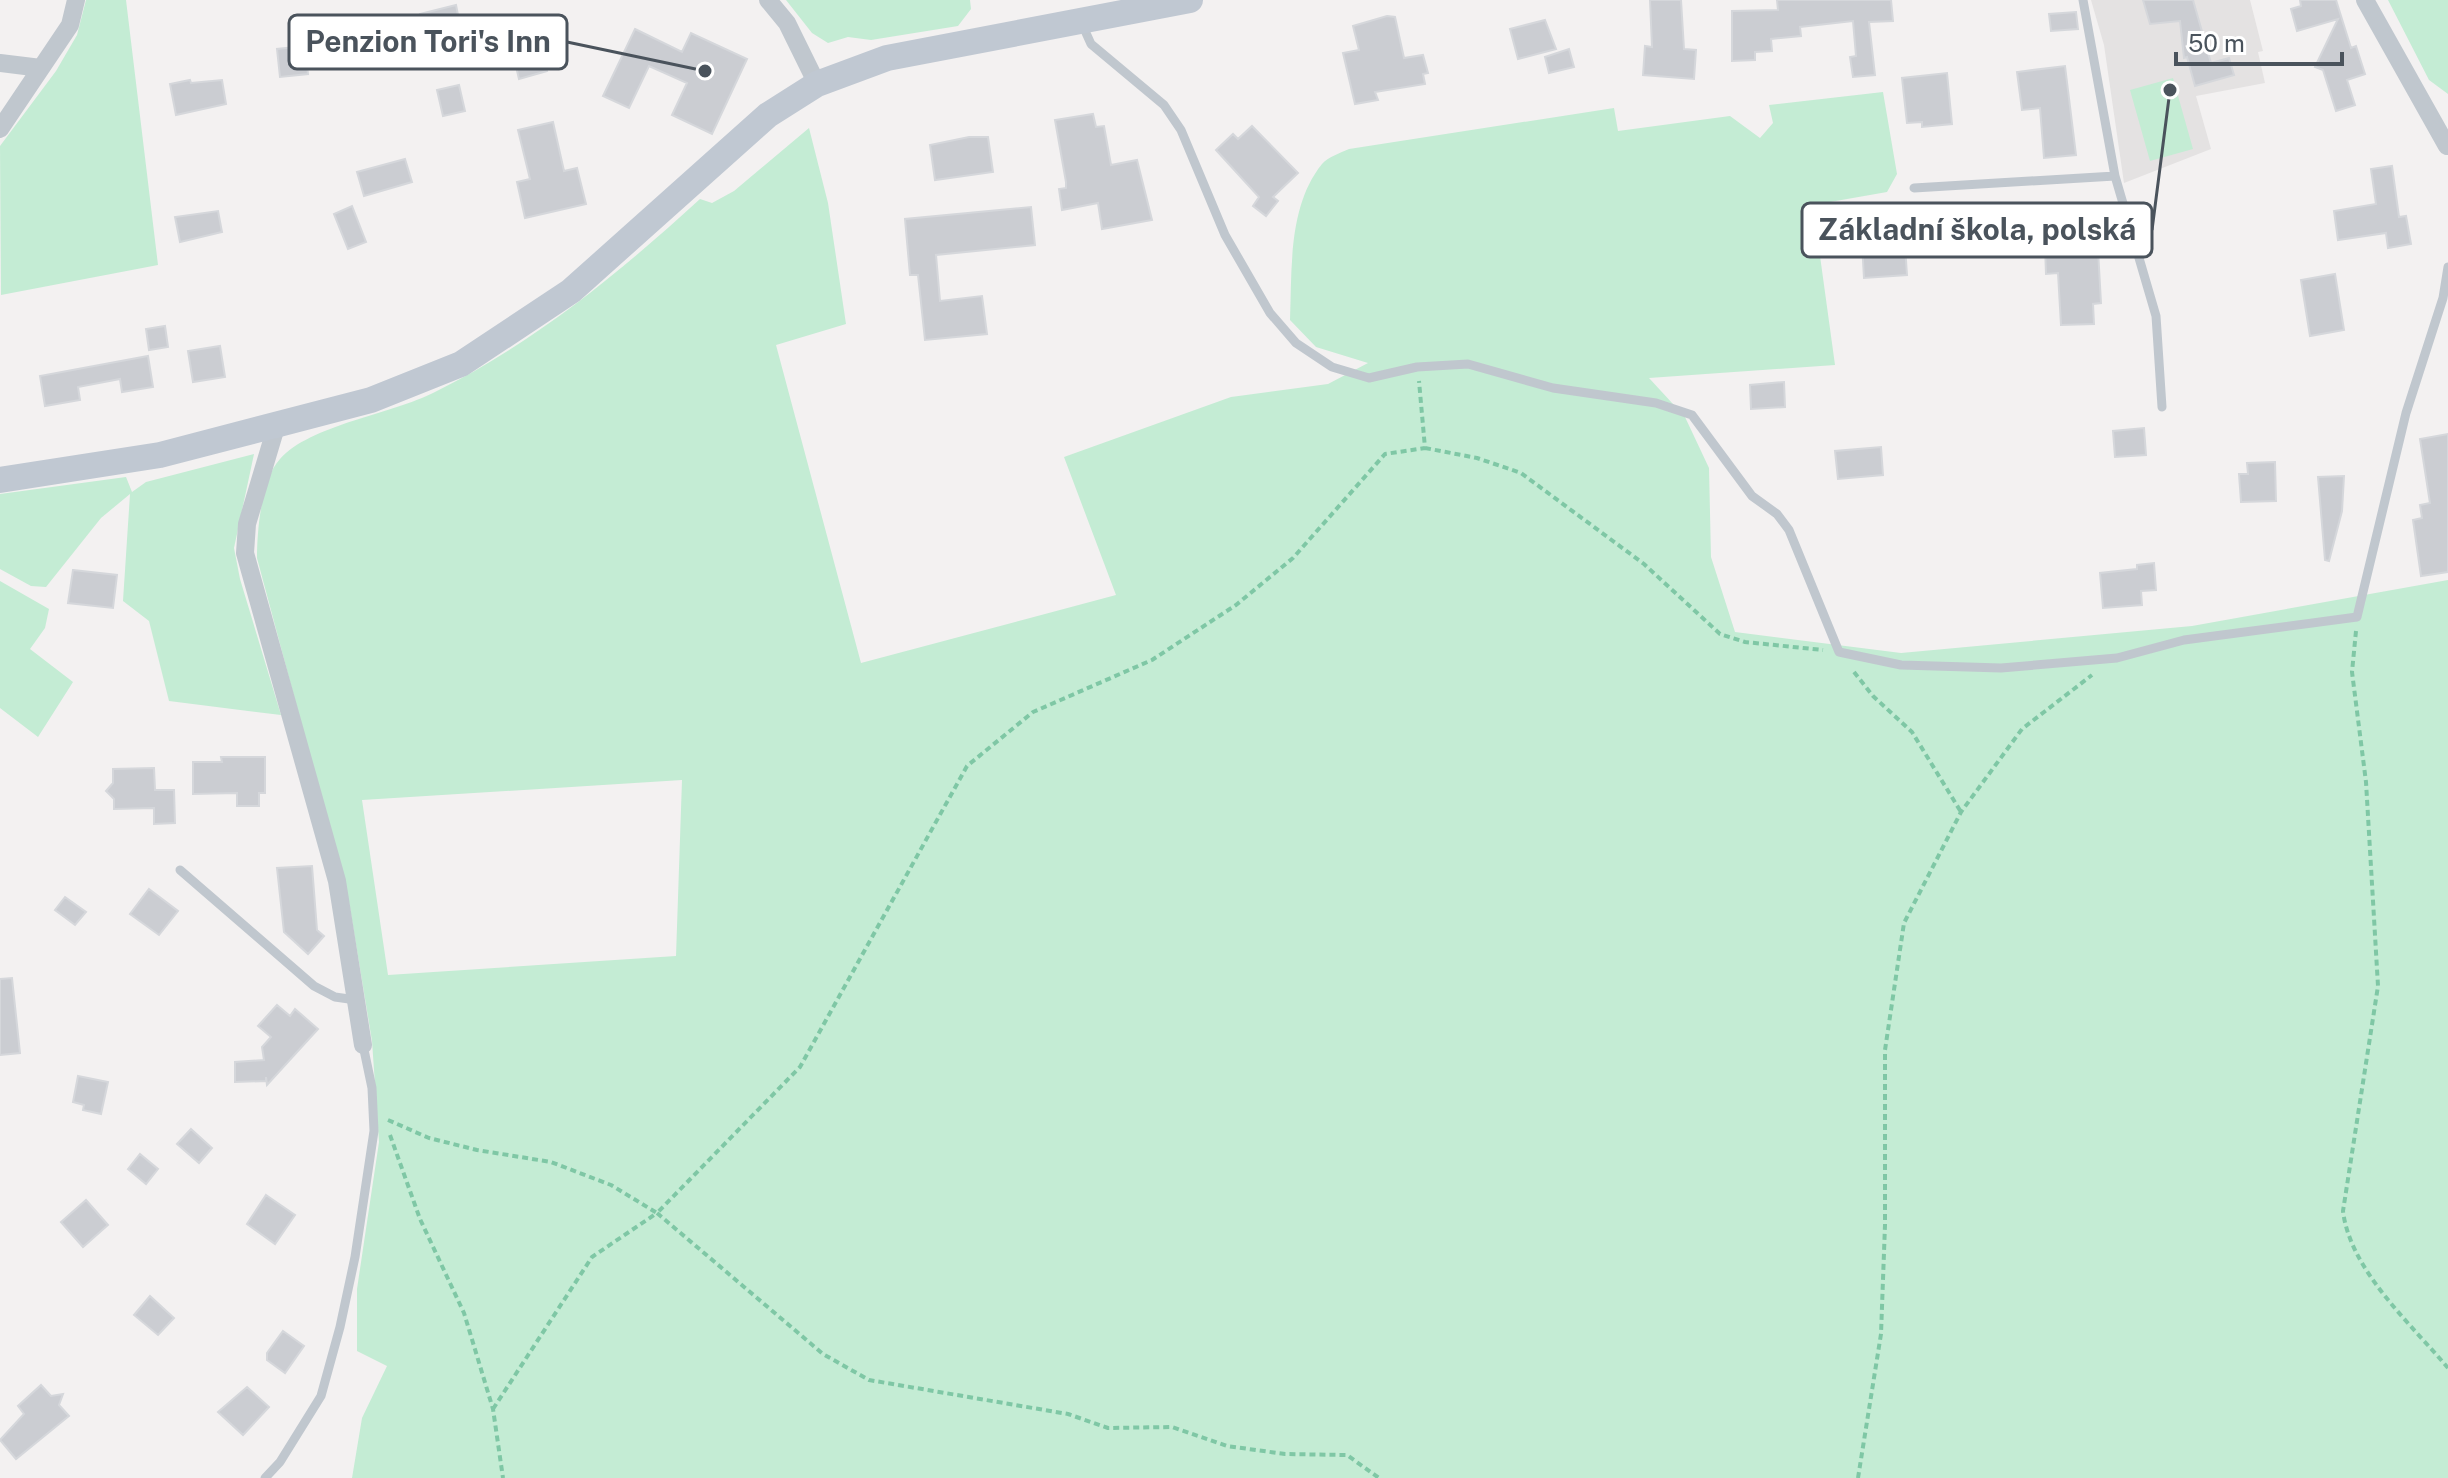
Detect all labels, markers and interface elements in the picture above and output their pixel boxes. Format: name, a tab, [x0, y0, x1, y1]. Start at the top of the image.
callout: Penzion Tori's Inn	[289, 15, 567, 69]
scale bar	[2176, 16, 2342, 66]
text: Penzion Tori's Inn	[305, 23, 551, 59]
text: 50 m	[2188, 29, 2245, 57]
callout: Základní škola, polská	[1802, 203, 2152, 257]
text: Základní škola, polská	[1818, 211, 2136, 247]

